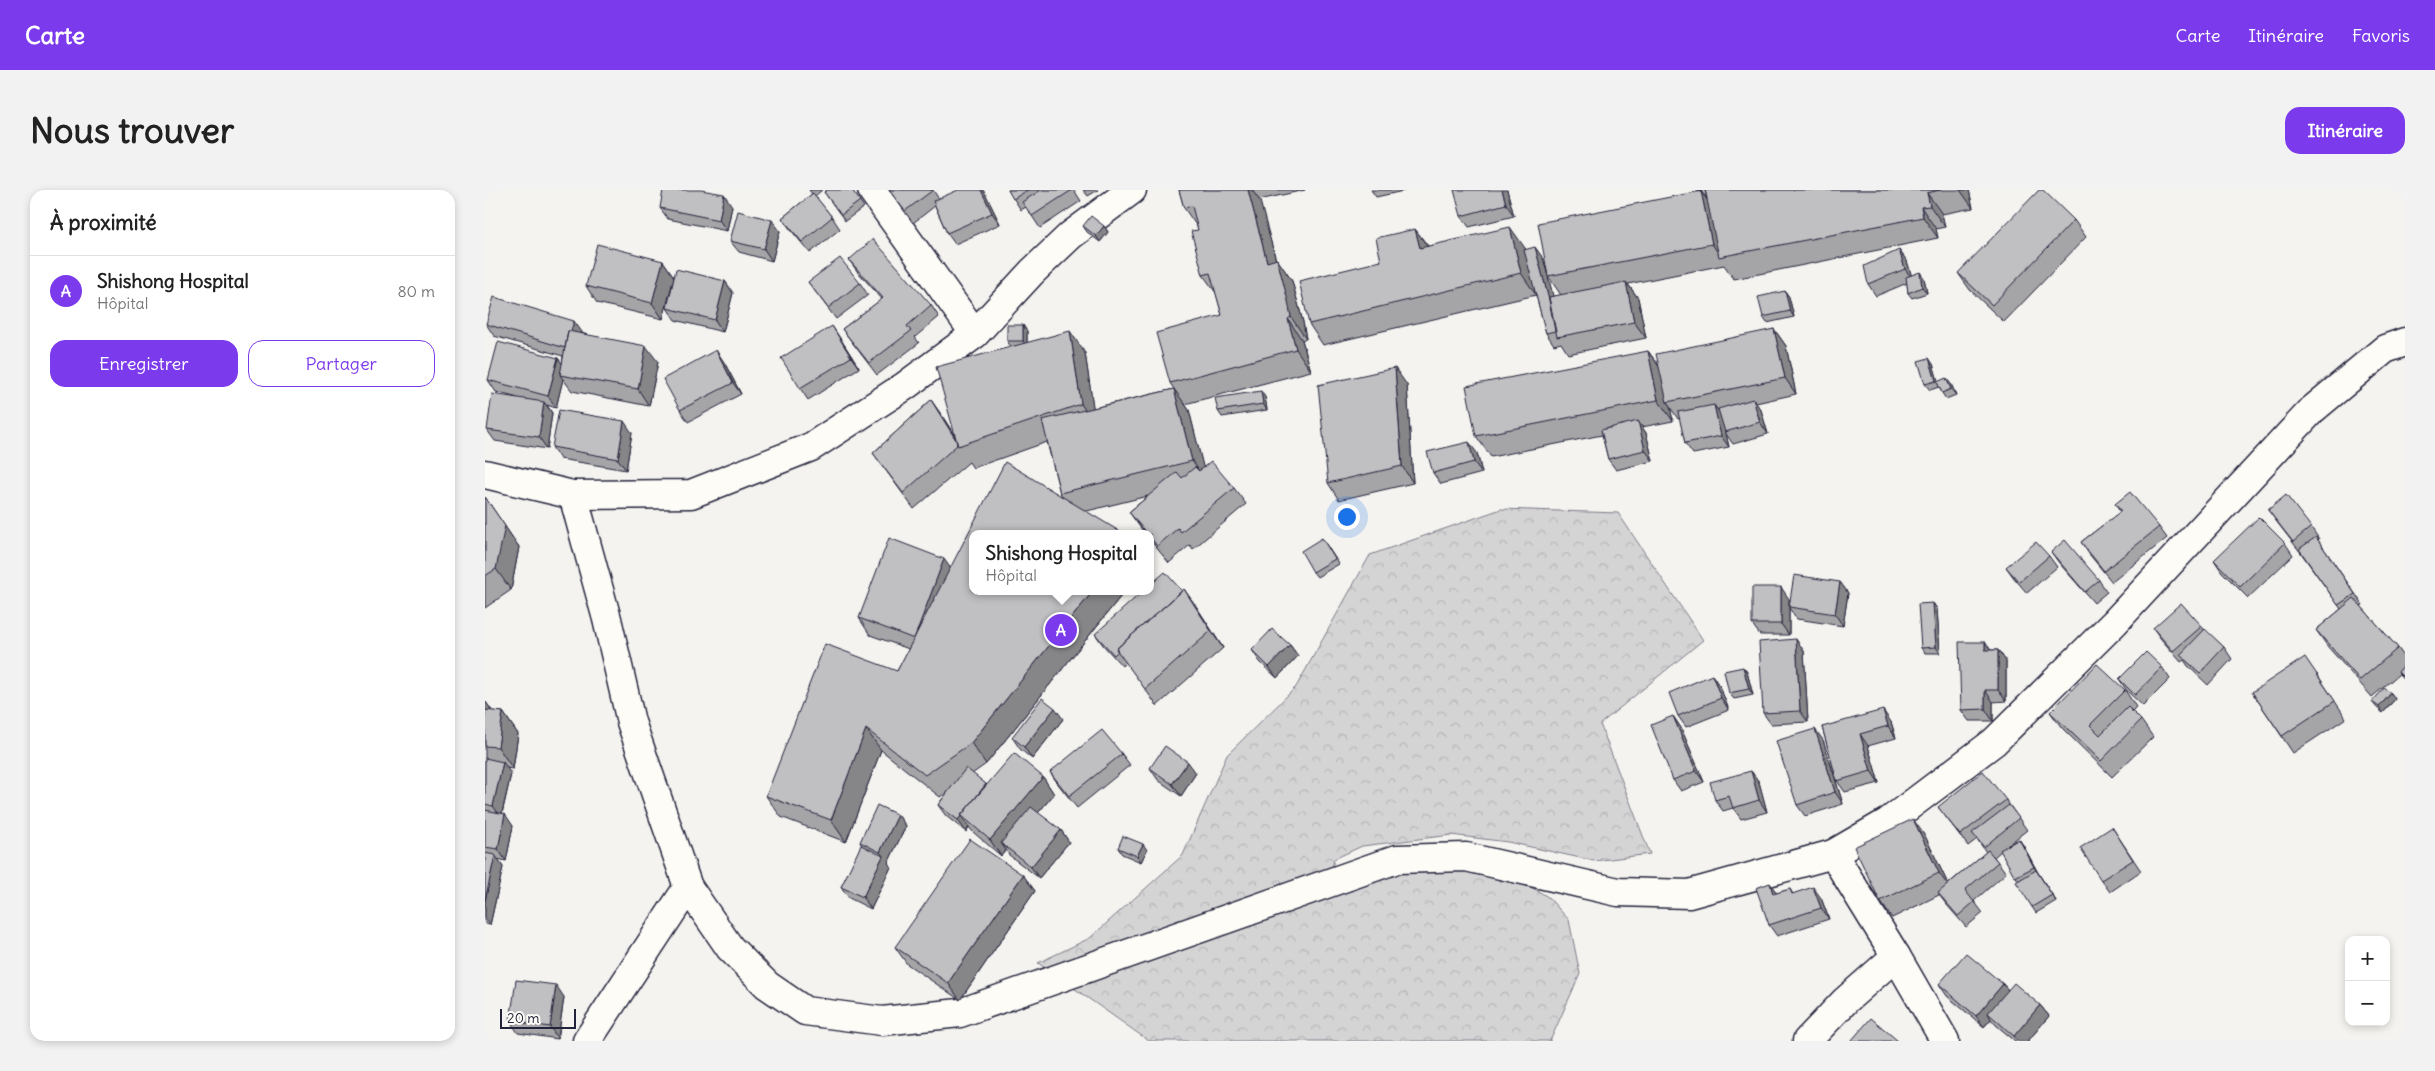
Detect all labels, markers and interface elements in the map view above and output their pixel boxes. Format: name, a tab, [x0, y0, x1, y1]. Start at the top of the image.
text: Carte	[25, 20, 85, 50]
text: Carte	[2175, 24, 2220, 47]
text: Itinéraire	[2248, 24, 2324, 47]
text: Favoris	[2352, 24, 2410, 47]
button: Itinéraire	[2285, 107, 2405, 154]
text: Nous trouver	[30, 108, 234, 152]
text: À proximité	[50, 209, 157, 236]
text: Shishong Hospital	[97, 269, 249, 293]
text: A	[61, 281, 71, 301]
text: 80 m	[397, 281, 435, 301]
text: Hôpital	[97, 293, 148, 313]
button: Enregistrer	[50, 340, 238, 387]
button: Partager	[248, 340, 435, 387]
your location	[1334, 504, 1360, 530]
popup	[969, 530, 1154, 595]
text: Shishong Hospital	[986, 541, 1137, 565]
text: Hôpital	[986, 565, 1037, 585]
pin: A	[1045, 611, 1077, 649]
map controls	[2345, 936, 2390, 1026]
button: +	[2345, 936, 2390, 981]
button: −	[2345, 981, 2390, 1026]
scale bar	[500, 1006, 576, 1029]
text: 20 m	[507, 1009, 540, 1027]

